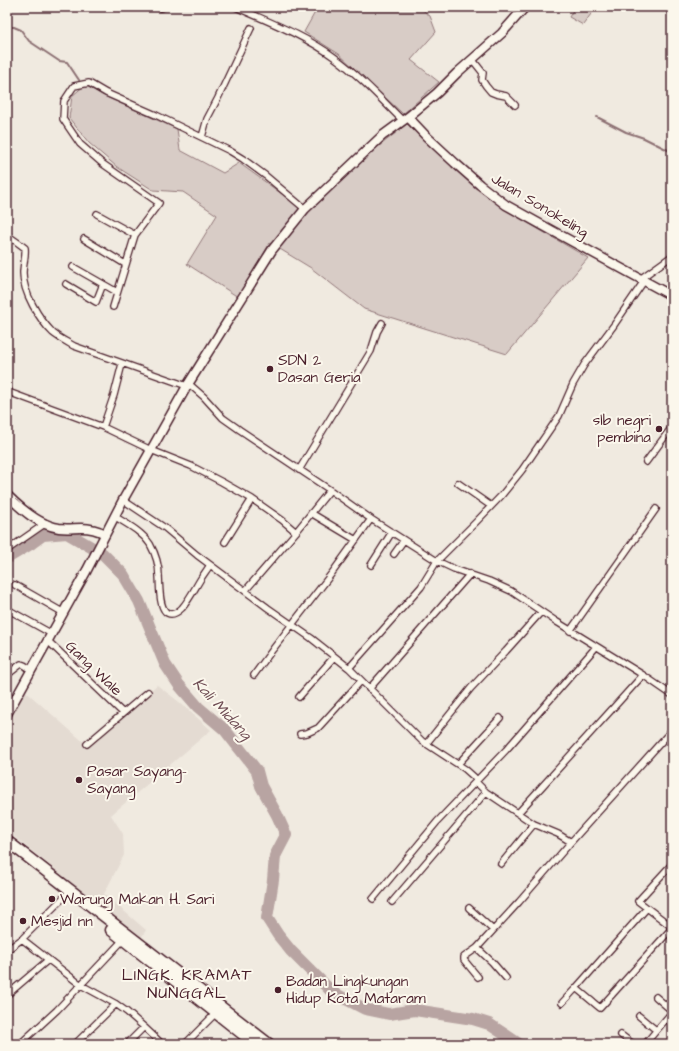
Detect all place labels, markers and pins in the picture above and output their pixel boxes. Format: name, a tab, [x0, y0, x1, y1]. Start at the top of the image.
place label: SDN 2 Dasan Geria	[278, 350, 361, 388]
marker: SDN 2 Dasan Geria	[265, 364, 275, 374]
place label: slb negri pembina	[593, 410, 652, 448]
marker: slb negri pembina	[654, 424, 664, 434]
place label: Pasar Sayang- Sayang	[87, 761, 187, 800]
marker: Pasar Sayang- Sayang	[74, 775, 84, 785]
place label: Warung Makan H. Sari	[60, 889, 215, 911]
marker: Warung Makan H. Sari	[47, 894, 57, 904]
place label: Mesjid nn	[31, 911, 93, 932]
marker: Mesjid nn	[18, 916, 28, 926]
place label: Badan Lingkungan Hidup Kota Mataram	[286, 971, 426, 1009]
marker: Badan Lingkungan Hidup Kota Mataram	[273, 985, 283, 995]

